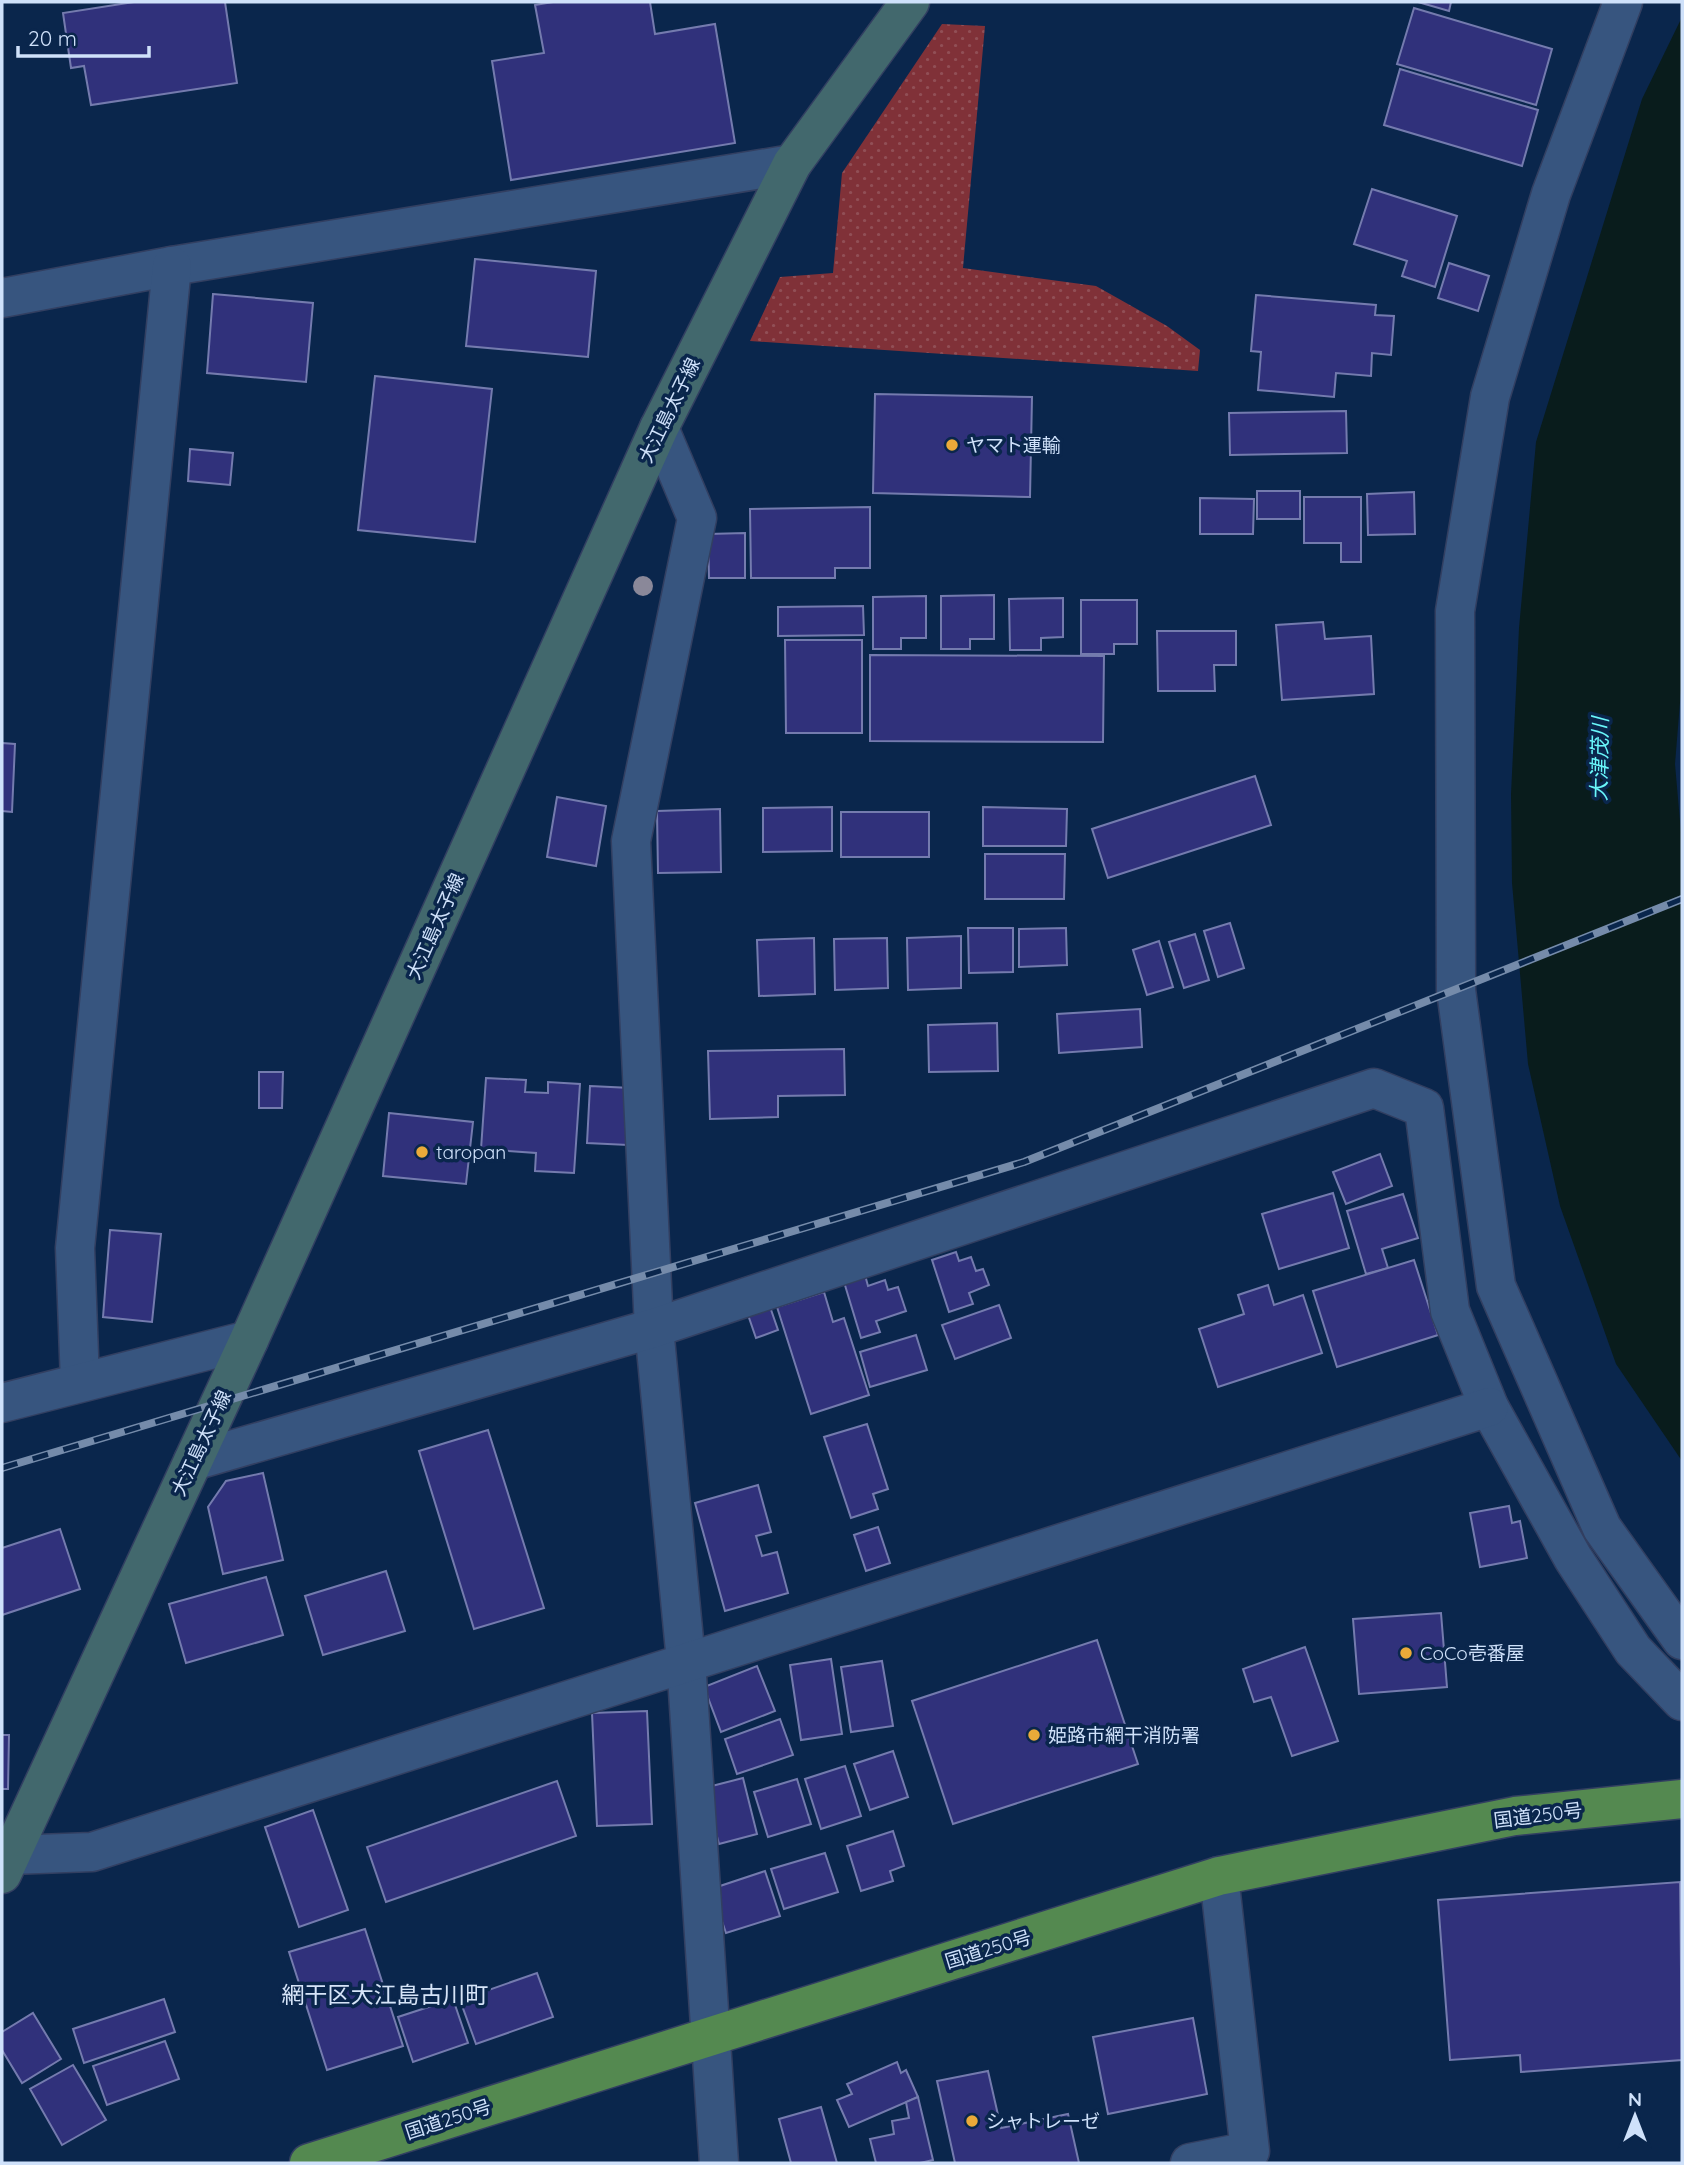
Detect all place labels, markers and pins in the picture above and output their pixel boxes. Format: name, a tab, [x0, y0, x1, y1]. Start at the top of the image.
place label: ヤマト運輸	[966, 433, 1061, 457]
marker: ヤマト運輸	[944, 437, 960, 453]
place label: taropan	[436, 1140, 506, 1164]
marker: taropan	[414, 1144, 430, 1160]
place label: CoCo壱番屋	[1420, 1641, 1525, 1665]
marker: CoCo壱番屋	[1398, 1645, 1414, 1661]
place label: 姫路市網干消防署	[1048, 1723, 1200, 1747]
marker: 姫路市網干消防署	[1026, 1727, 1042, 1743]
place label: シャトレーゼ	[986, 2109, 1100, 2133]
marker: シャトレーゼ	[964, 2113, 980, 2129]

